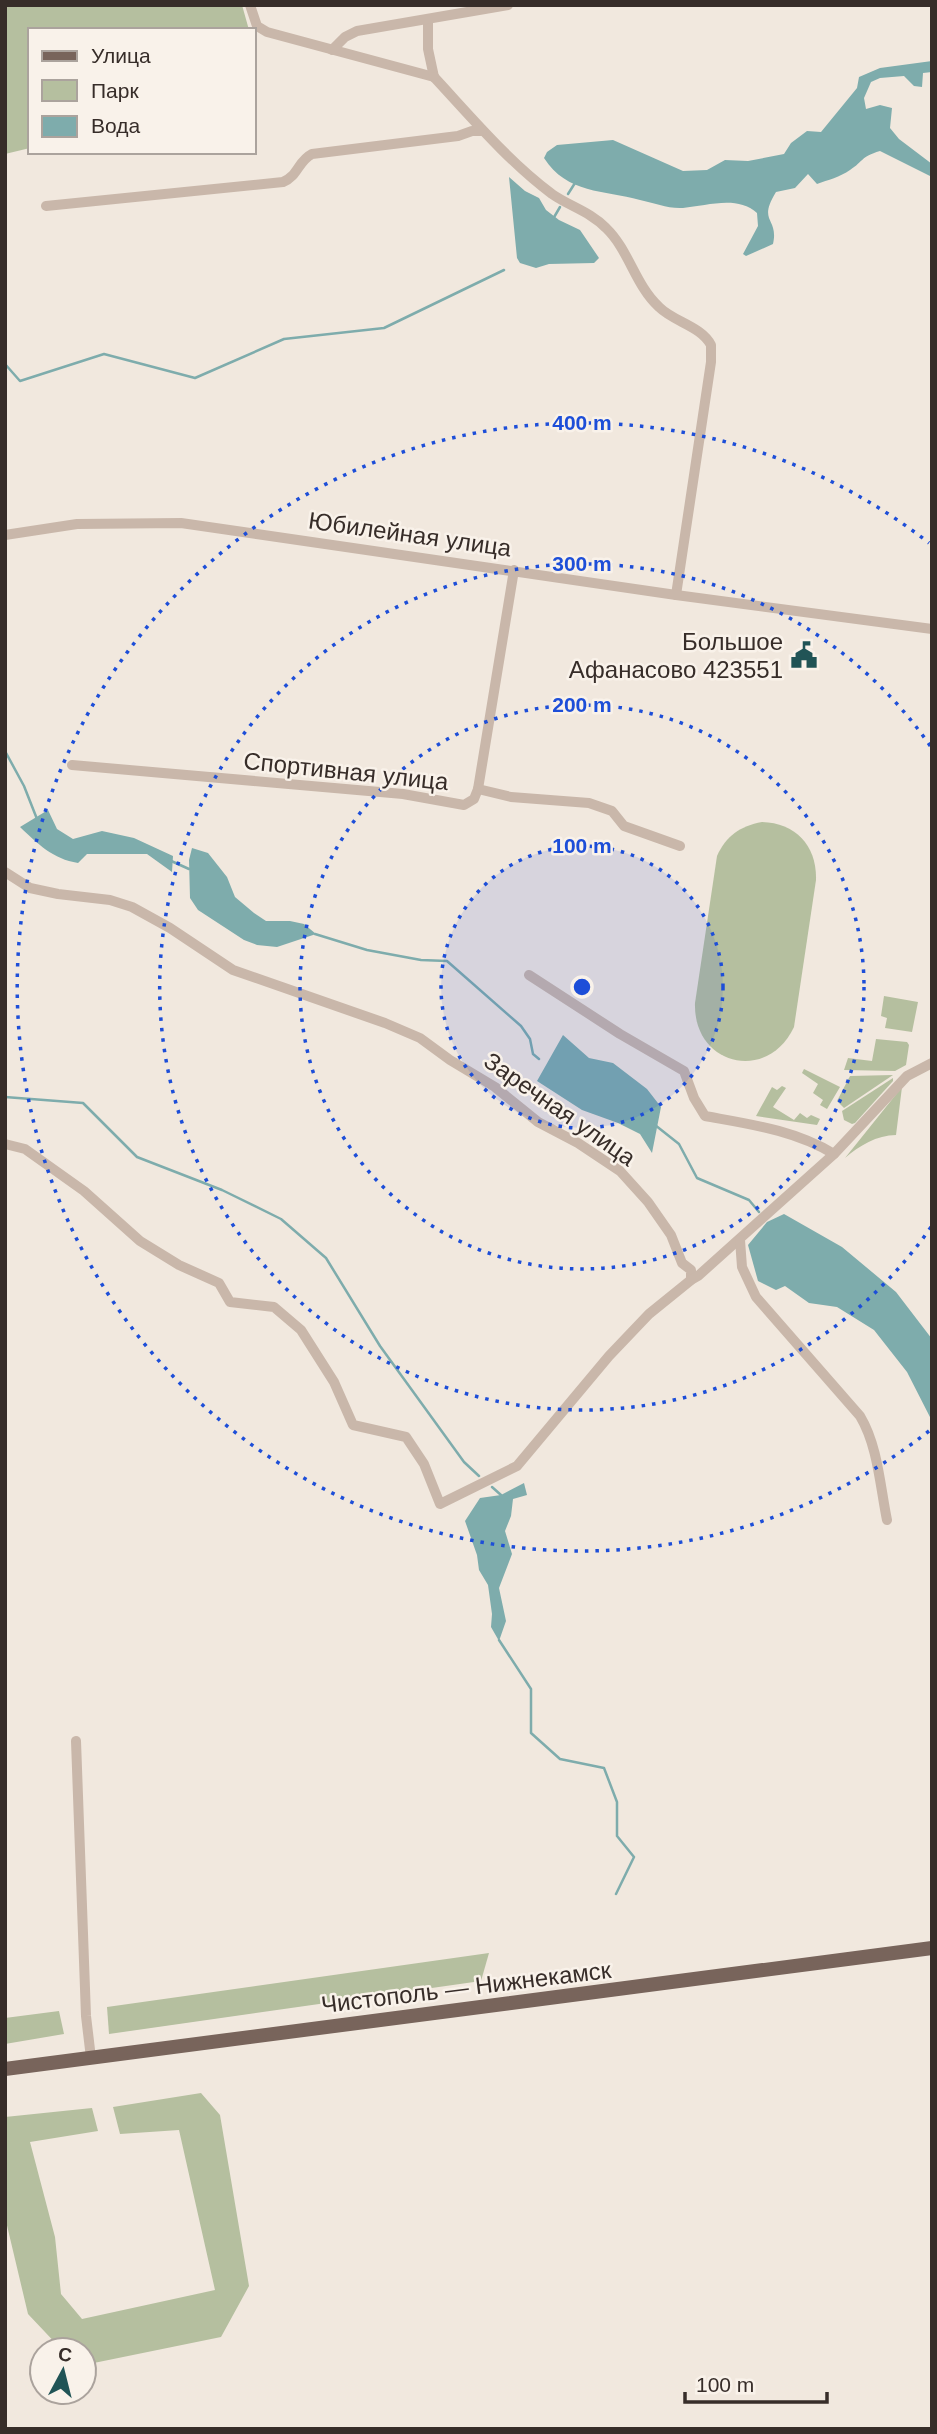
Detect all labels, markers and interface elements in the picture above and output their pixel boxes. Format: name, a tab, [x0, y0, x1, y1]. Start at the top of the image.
legend	[28, 28, 256, 154]
text: Улица	[91, 44, 151, 67]
text: Парк	[91, 79, 139, 102]
text: Вода	[91, 114, 140, 137]
text: 400 m	[552, 411, 612, 434]
street label: Юбилейная улица	[307, 506, 514, 562]
text: 300 m	[552, 552, 612, 575]
place label: Большое Афанасово 423551	[569, 628, 783, 683]
public building icon: Большое Афанасово 423551	[789, 640, 819, 670]
text: 200 m	[552, 693, 612, 716]
street label: Спортивная улица	[242, 747, 450, 795]
text: 100 m	[552, 834, 612, 857]
centre of rings	[570, 975, 594, 999]
street label: Заречная улица	[479, 1047, 641, 1172]
street label: Чистополь — Нижнекамск	[319, 1956, 613, 2018]
north arrow	[28, 2336, 98, 2406]
text: С	[57, 2343, 73, 2366]
scale bar	[685, 2360, 827, 2404]
text: 100 m	[696, 2373, 754, 2396]

